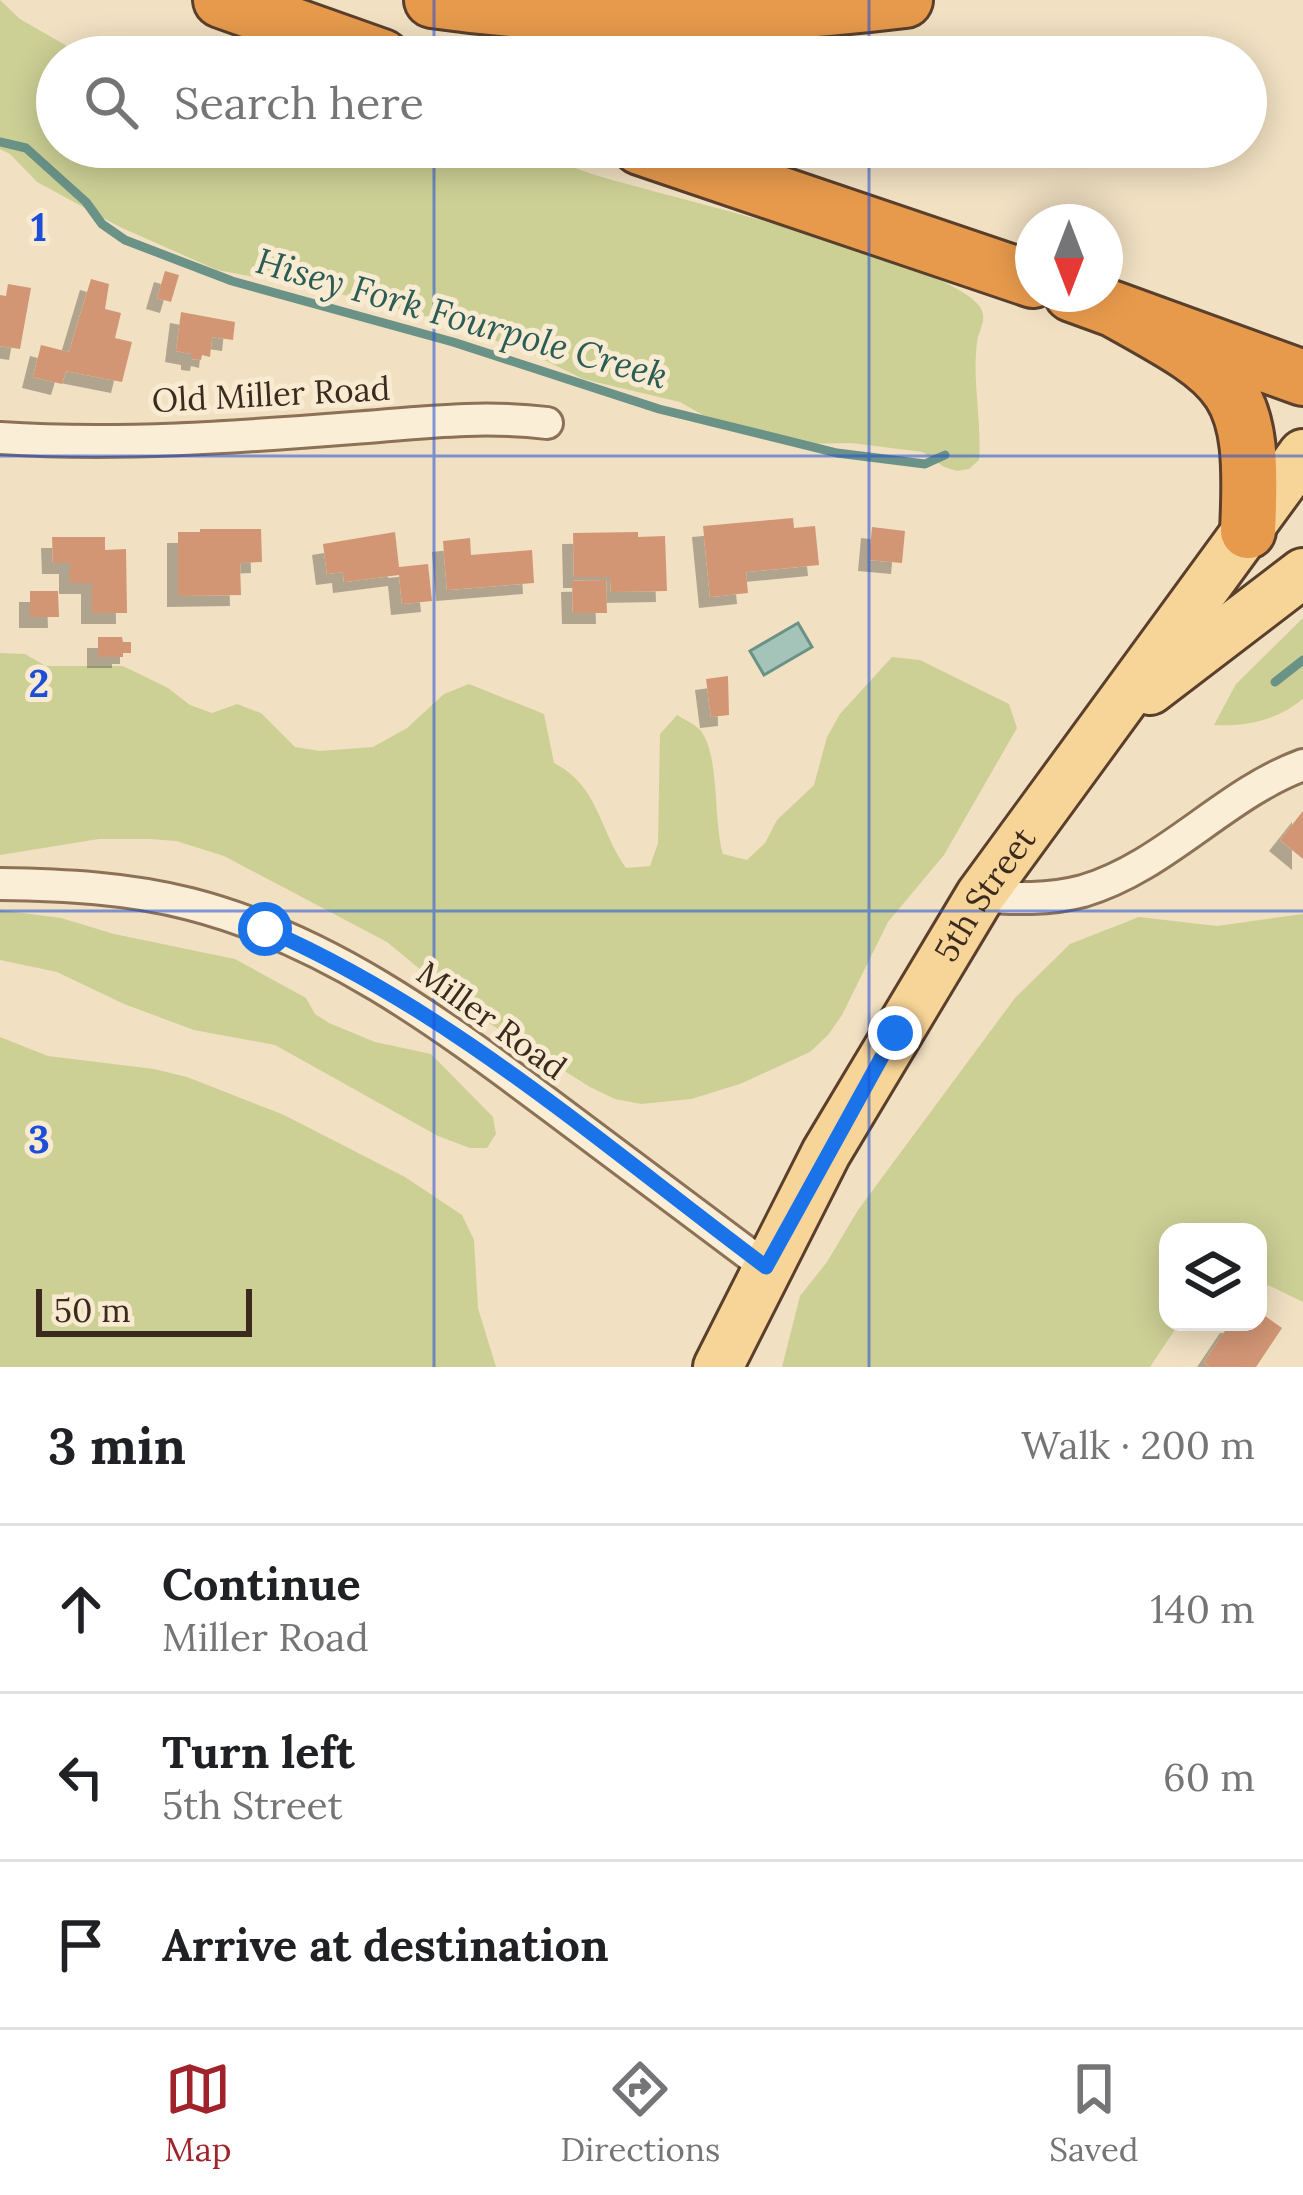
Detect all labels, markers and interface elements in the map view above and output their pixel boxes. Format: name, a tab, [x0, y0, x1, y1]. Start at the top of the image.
search box	[36, 36, 1267, 168]
icon: search	[78, 69, 144, 135]
text: Search here	[174, 74, 424, 131]
text: 1	[31, 202, 47, 252]
north arrow	[1015, 204, 1123, 312]
water label: Hisey Fork Fourpole Creek	[251, 237, 673, 399]
street label: Old Miller Road	[151, 367, 391, 421]
text: 2	[29, 658, 49, 708]
street label: 5th Street	[925, 819, 1044, 969]
route start	[238, 902, 292, 956]
street label: Miller Road	[409, 952, 575, 1088]
route end	[868, 1006, 922, 1060]
text: 3	[28, 1114, 50, 1164]
map controls	[1159, 1223, 1267, 1331]
button: layers	[1159, 1223, 1267, 1331]
scale bar	[36, 1283, 252, 1336]
text: 50 m	[54, 1289, 131, 1331]
text: 3 min	[48, 1413, 186, 1478]
text: Walk · 200 m	[1021, 1420, 1255, 1470]
text: Continue	[162, 1555, 361, 1612]
icon: ahead	[48, 1576, 114, 1642]
text: 140 m	[1150, 1584, 1255, 1634]
text: Miller Road	[162, 1612, 369, 1662]
text: Turn left	[162, 1723, 355, 1780]
icon: left	[48, 1744, 114, 1810]
text: 60 m	[1163, 1752, 1255, 1802]
text: 5th Street	[162, 1780, 343, 1830]
icon: arrive	[48, 1912, 114, 1978]
text: Arrive at destination	[162, 1916, 609, 1973]
tab: Map	[164, 2056, 232, 2170]
tab: Directions	[561, 2056, 720, 2170]
tab: Saved	[1049, 2056, 1138, 2170]

